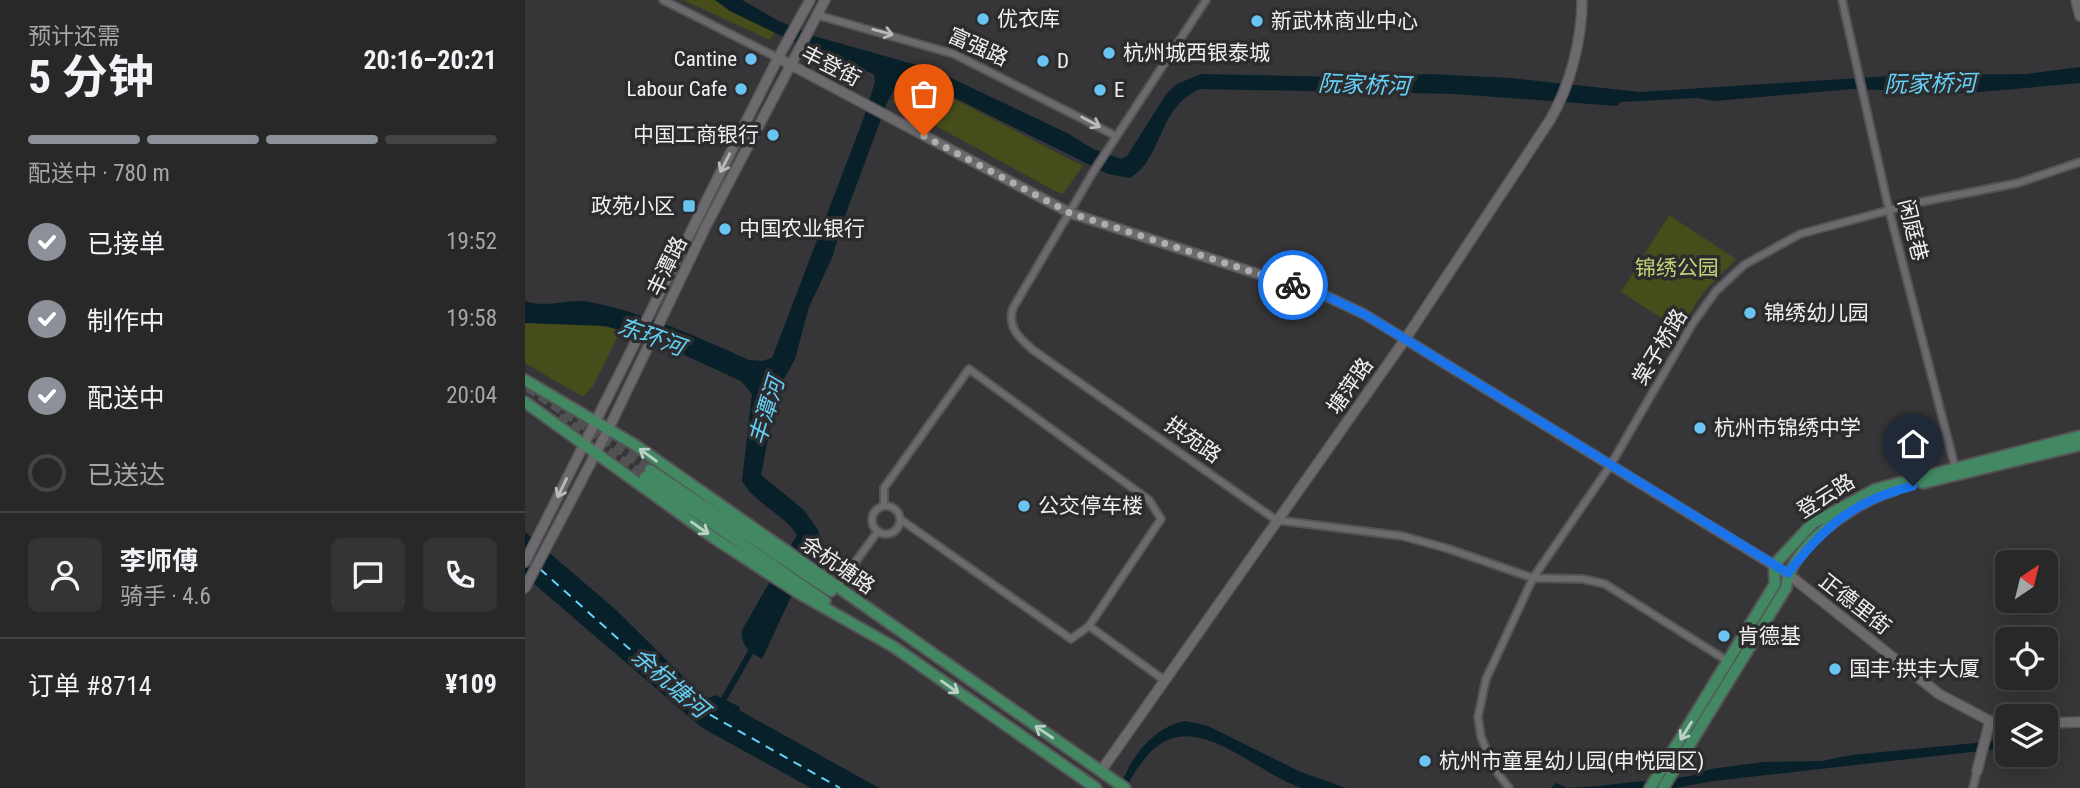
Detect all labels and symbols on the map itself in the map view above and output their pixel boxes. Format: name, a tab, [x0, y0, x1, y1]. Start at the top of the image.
place label: 优衣库	[997, 7, 1060, 31]
place label: 新武林商业中心	[1271, 9, 1418, 33]
marker: 优衣库	[975, 11, 991, 27]
marker: 新武林商业中心	[1249, 13, 1265, 29]
street label: 富强路	[944, 23, 1012, 71]
one-way arrow	[872, 27, 894, 40]
street label: 丰登街	[797, 41, 865, 91]
place label: 杭州城西银泰城	[1123, 41, 1270, 65]
marker: 杭州城西银泰城	[1101, 45, 1117, 61]
place label: Cantine	[674, 47, 737, 71]
place label: D	[1057, 49, 1069, 73]
marker: Cantine	[743, 51, 759, 67]
marker: D	[1035, 53, 1051, 69]
pin	[894, 64, 954, 136]
water label: 阮家桥河	[1318, 70, 1414, 100]
water label: 阮家桥河	[1884, 70, 1980, 98]
place label: Labour Cafe	[626, 77, 727, 101]
place label: E	[1114, 78, 1124, 102]
marker: Labour Cafe	[733, 81, 749, 97]
marker: E	[1092, 82, 1108, 98]
one-way arrow	[1080, 116, 1101, 130]
place label: 中国工商银行	[633, 123, 759, 147]
marker: 中国工商银行	[765, 127, 781, 143]
one-way arrow	[718, 152, 732, 173]
place label: 政苑小区	[591, 194, 675, 218]
street label: 闲庭巷	[1894, 197, 1932, 263]
marker: 政苑小区	[681, 198, 697, 214]
place label: 中国农业银行	[739, 217, 865, 241]
marker: 中国农业银行	[717, 221, 733, 237]
street label: 丰潭路	[642, 232, 692, 300]
courier	[1258, 250, 1328, 320]
park label: 锦绣公园	[1635, 256, 1719, 280]
place label: 锦绣幼儿园	[1764, 301, 1869, 325]
street label: 棠子桥路	[1628, 305, 1692, 389]
marker: 锦绣幼儿园	[1742, 305, 1758, 321]
water label: 东环河	[614, 313, 692, 363]
street label: 塘萍路	[1322, 353, 1378, 419]
water label: 丰潭河	[744, 370, 791, 448]
street label: 拱苑路	[1160, 412, 1226, 468]
pin	[1883, 414, 1943, 486]
place label: 杭州市锦绣中学	[1714, 416, 1861, 440]
marker: 杭州市锦绣中学	[1692, 420, 1708, 436]
one-way arrow	[639, 448, 658, 462]
street label: 登云路	[1793, 469, 1859, 523]
one-way arrow	[555, 477, 569, 498]
place label: 公交停车楼	[1038, 494, 1143, 518]
marker: 公交停车楼	[1016, 498, 1032, 514]
one-way arrow	[690, 521, 709, 535]
street label: 余杭塘路	[797, 531, 879, 599]
north arrow	[1995, 550, 2058, 612]
street label: 正德里街	[1815, 569, 1895, 639]
place label: 肯德基	[1738, 624, 1801, 648]
marker: 肯德基	[1716, 628, 1732, 644]
water label: 余杭塘河	[626, 643, 717, 726]
place label: 国丰·拱丰大厦	[1849, 657, 1980, 681]
marker: 国丰·拱丰大厦	[1827, 661, 1843, 677]
one-way arrow	[940, 680, 959, 694]
one-way arrow	[1678, 720, 1692, 740]
one-way arrow	[1035, 725, 1054, 739]
place label: 杭州市童星幼儿园(申悦园区)	[1439, 749, 1704, 773]
marker: 杭州市童星幼儿园(申悦园区)	[1417, 753, 1433, 769]

